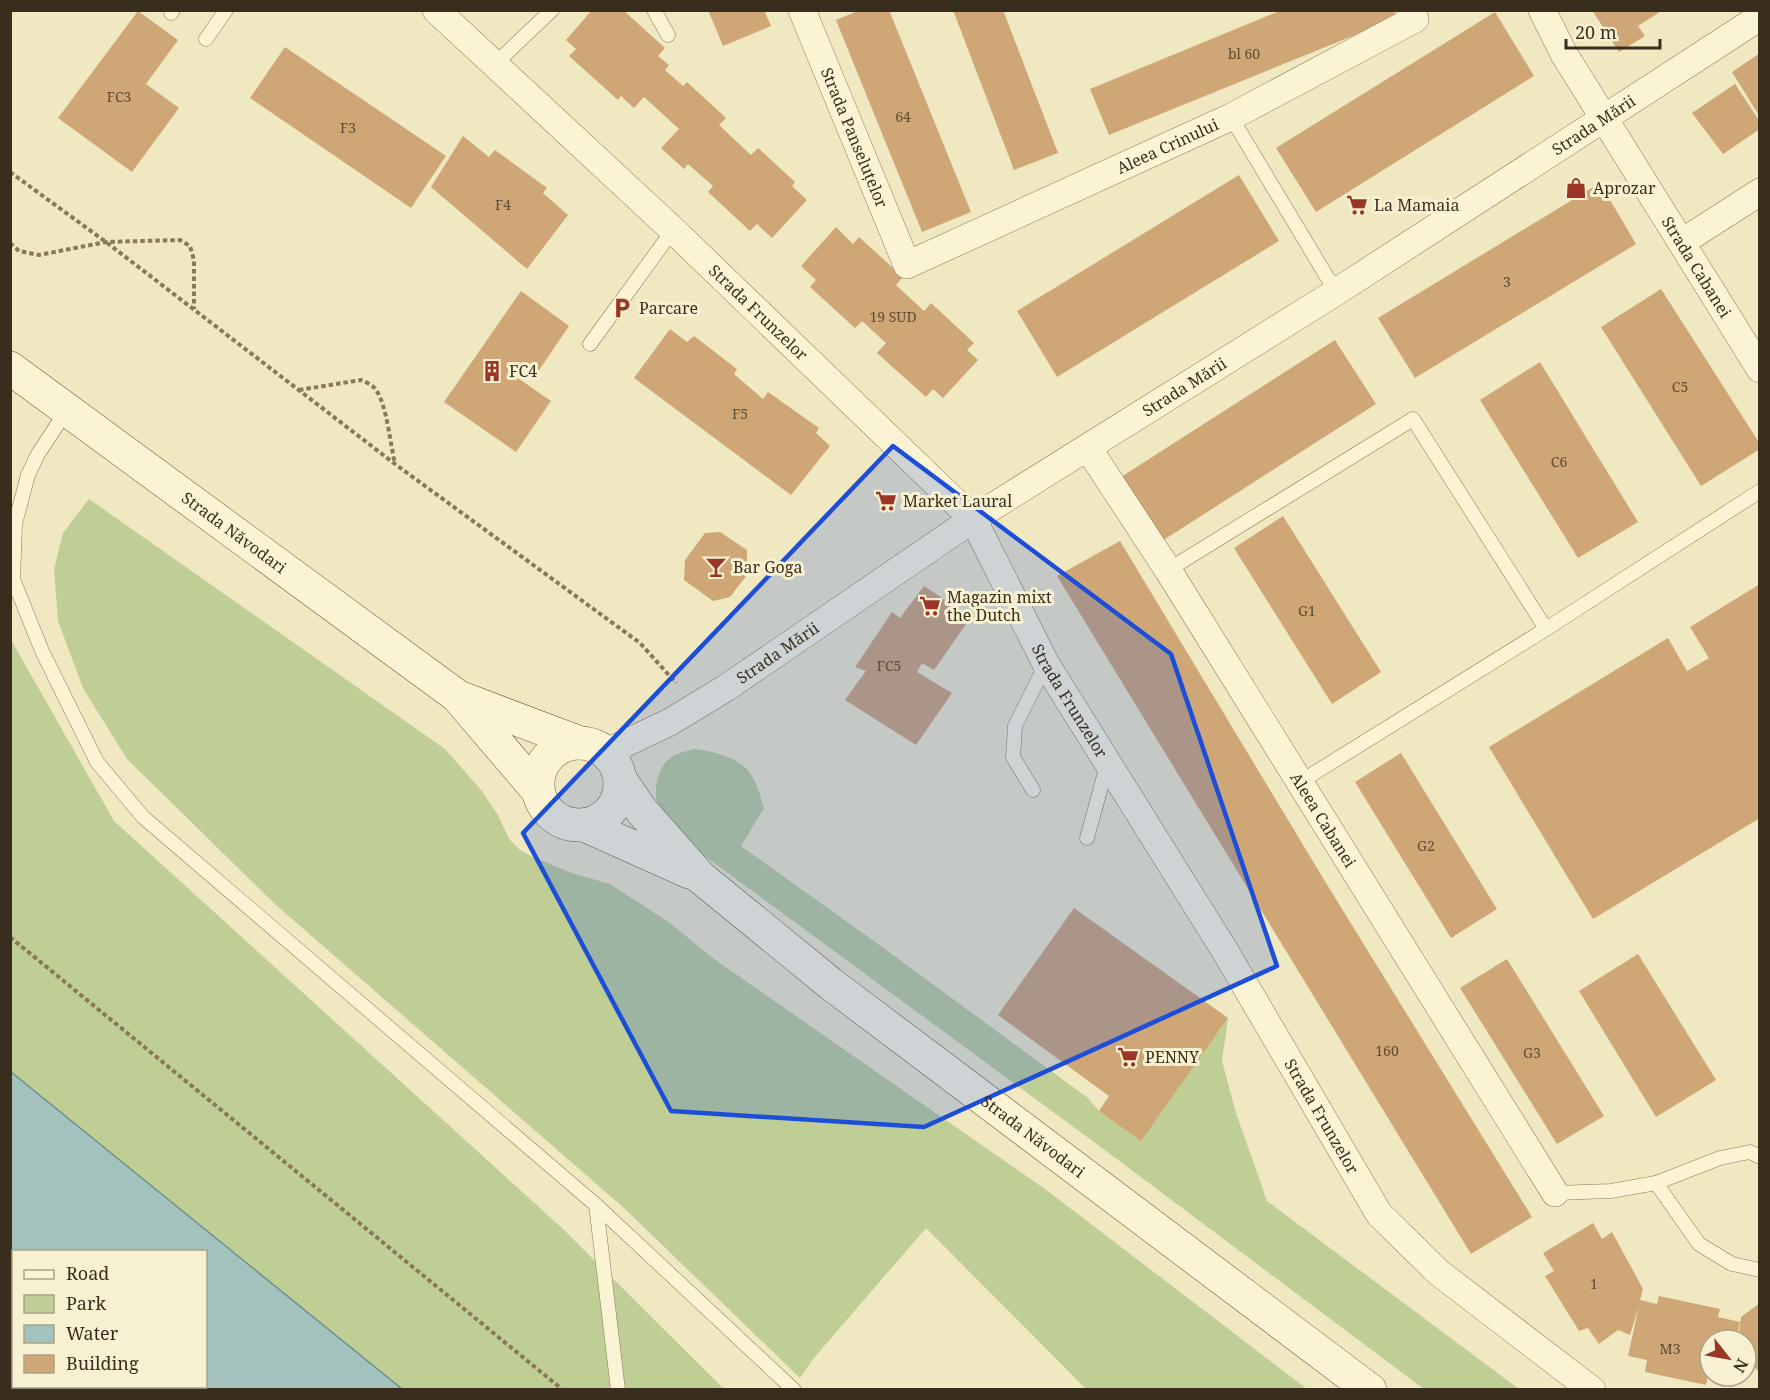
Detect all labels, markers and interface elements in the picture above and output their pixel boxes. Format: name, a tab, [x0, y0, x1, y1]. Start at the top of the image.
scale bar	[1566, 12, 1660, 50]
text: 20 m	[1575, 20, 1617, 44]
house number: bl 60	[1228, 44, 1260, 63]
street label: Strada Panseluțelor	[816, 64, 893, 211]
house number: FC3	[107, 87, 132, 106]
street label: Strada Mării	[1548, 90, 1640, 160]
house number: 64	[895, 107, 911, 126]
street label: Aleea Crinului	[1113, 113, 1222, 179]
house number: F3	[340, 118, 356, 137]
shop icon: Aprozar	[1564, 176, 1588, 200]
place label: Aprozar	[1593, 177, 1656, 199]
supermarket icon: La Mamaia	[1345, 193, 1369, 217]
place label: La Mamaia	[1374, 194, 1459, 216]
house number: F4	[495, 195, 511, 214]
street label: Strada Cabanei	[1657, 212, 1736, 322]
street label: Strada Frunzelor	[704, 259, 813, 365]
house number: 3	[1503, 272, 1511, 291]
parking icon: Parcare	[610, 296, 634, 320]
place label: Parcare	[639, 297, 698, 319]
house number: 19 SUD	[869, 307, 917, 326]
street label: Strada Mării	[1138, 352, 1231, 422]
building icon: FC4	[480, 359, 504, 383]
place label: FC4	[509, 360, 537, 382]
house number: C5	[1672, 377, 1688, 396]
house number: F5	[732, 404, 748, 423]
house number: C6	[1551, 452, 1567, 471]
street label: Strada Năvodari	[177, 487, 291, 578]
supermarket icon: Market Laural	[874, 489, 898, 513]
place label: Market Laural	[903, 490, 1012, 512]
bar icon: Bar Goga	[704, 555, 728, 579]
place label: Bar Goga	[733, 556, 802, 578]
place label: Magazin mixt the Dutch	[947, 586, 1052, 626]
supermarket icon: Magazin mixt the Dutch	[918, 594, 942, 618]
house number: G1	[1298, 601, 1316, 620]
street label: Strada Mării	[732, 617, 823, 689]
street label: Strada Frunzelor	[1027, 640, 1113, 762]
house number: FC5	[877, 656, 901, 675]
street label: Aleea Cabanei	[1285, 768, 1361, 872]
house number: G2	[1417, 836, 1435, 855]
house number: 160	[1375, 1041, 1399, 1060]
house number: G3	[1523, 1043, 1541, 1062]
supermarket icon: PENNY	[1116, 1045, 1140, 1069]
place label: PENNY	[1145, 1046, 1200, 1068]
street label: Strada Frunzelor	[1280, 1055, 1364, 1178]
street label: Strada Năvodari	[977, 1090, 1090, 1183]
legend	[12, 1250, 207, 1388]
text: Road	[66, 1261, 109, 1285]
house number: 1	[1590, 1274, 1598, 1293]
text: Park	[66, 1291, 106, 1315]
text: Water	[66, 1321, 119, 1345]
north arrow	[1698, 1328, 1758, 1388]
house number: M3	[1660, 1339, 1681, 1358]
text: Building	[66, 1351, 139, 1375]
text: N	[1728, 1355, 1754, 1377]

